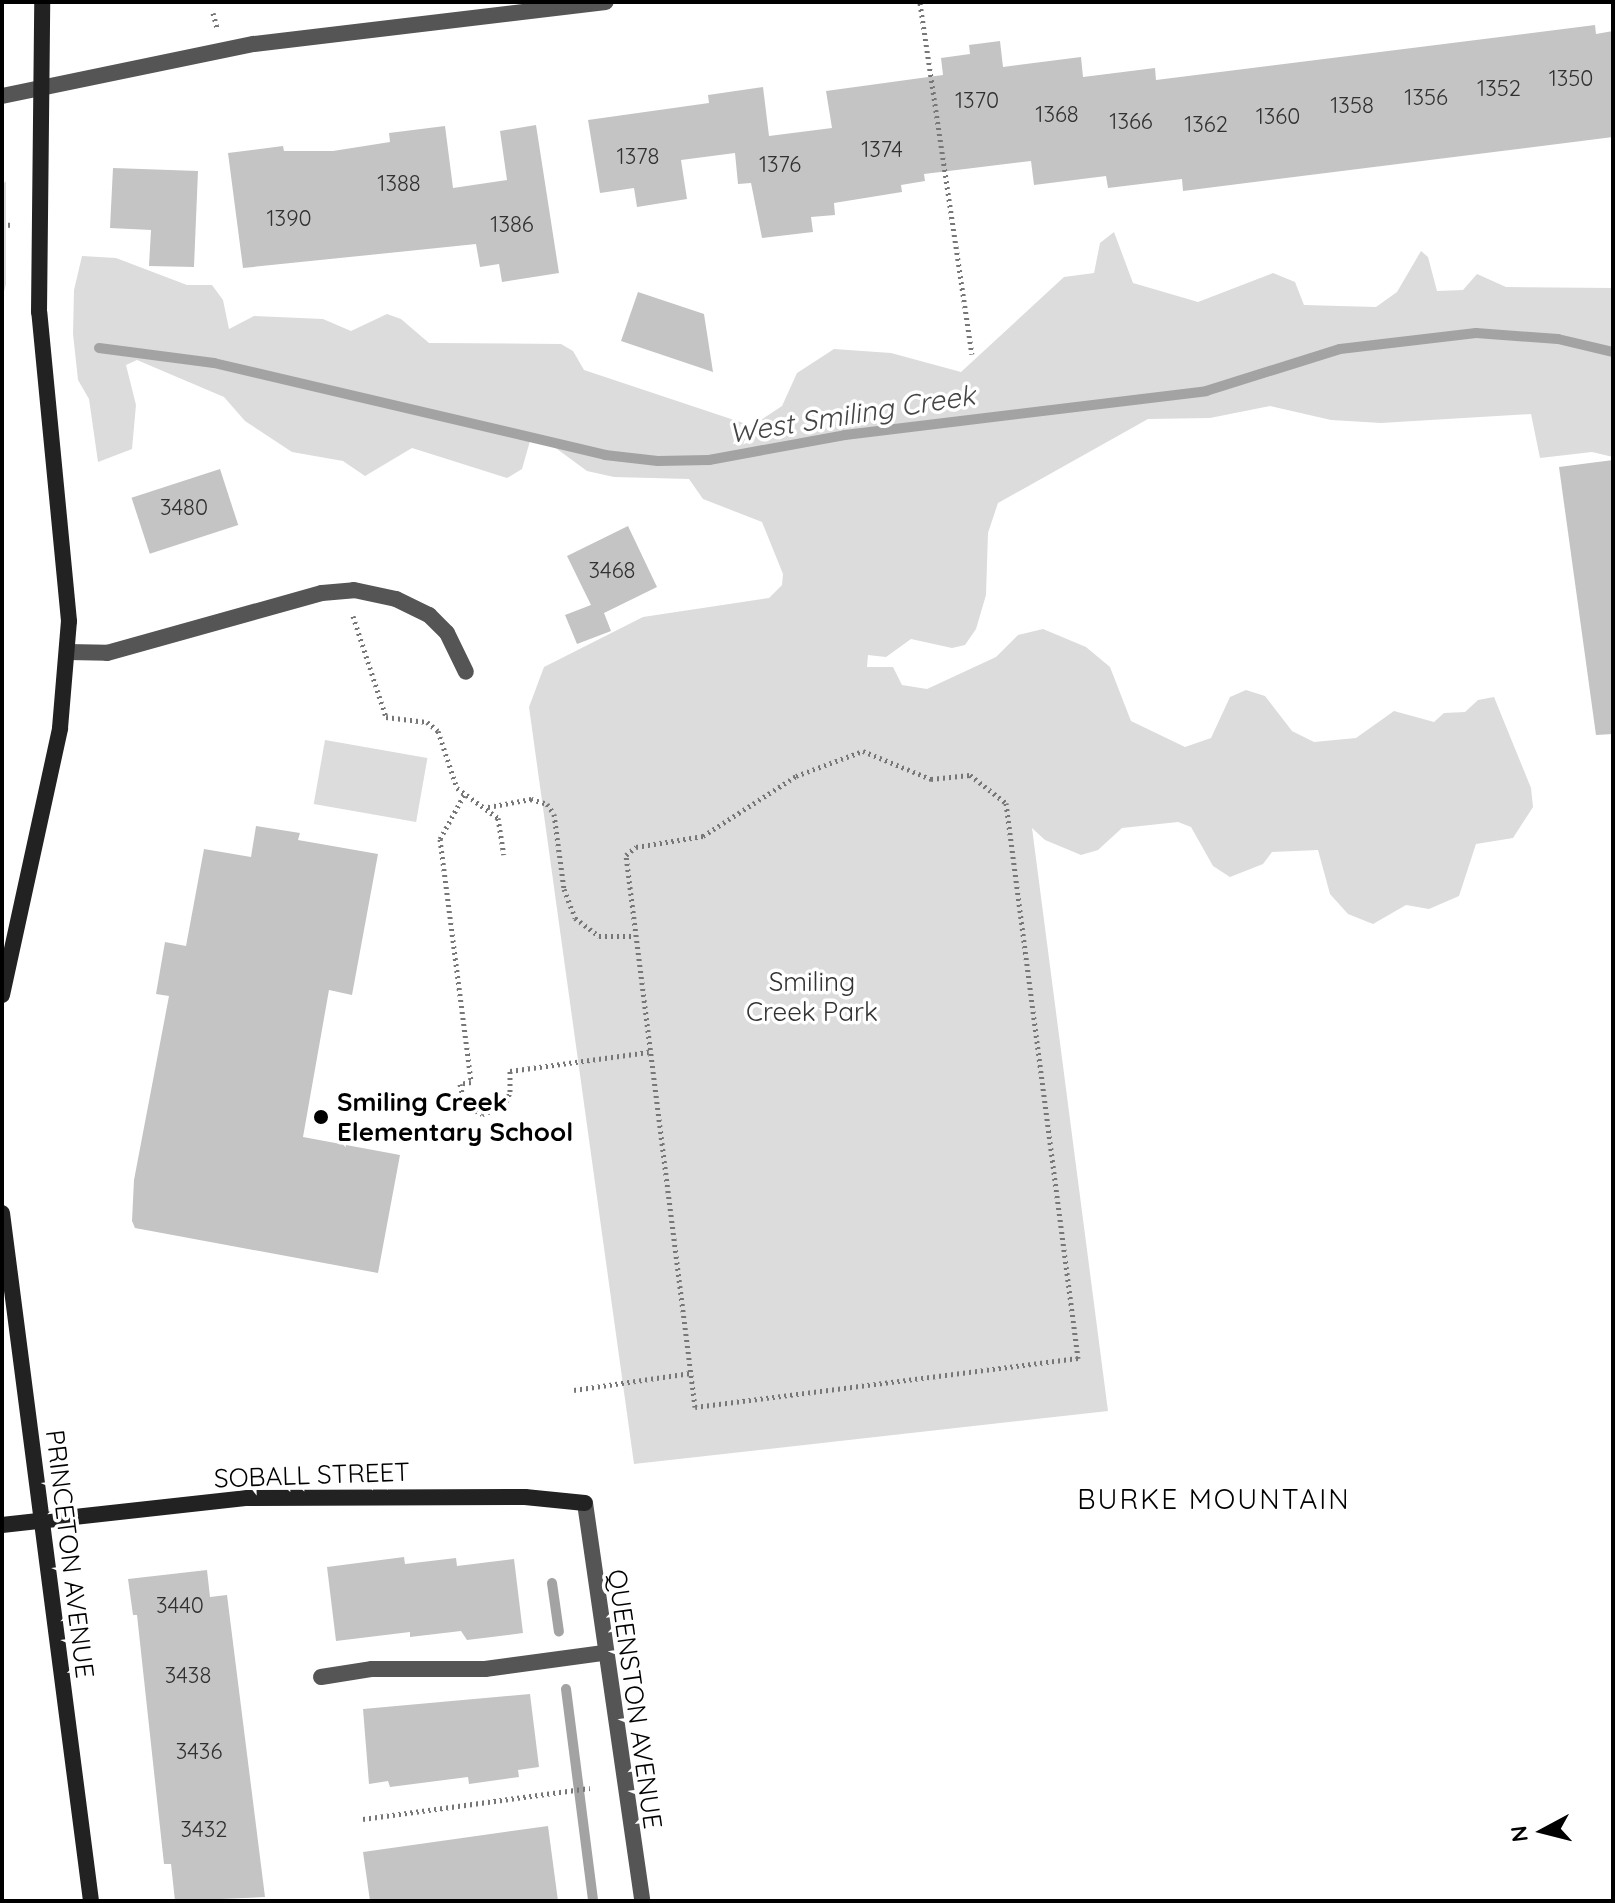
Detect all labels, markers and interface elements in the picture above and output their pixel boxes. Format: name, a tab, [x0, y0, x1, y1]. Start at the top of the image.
house number: 1350	[1549, 66, 1593, 92]
house number: 1352	[1477, 76, 1521, 102]
house number: 1356	[1404, 85, 1448, 111]
house number: 1370	[955, 88, 999, 114]
house number: 1358	[1330, 93, 1374, 119]
house number: 1368	[1035, 102, 1079, 128]
house number: 1360	[1256, 104, 1300, 130]
house number: 1366	[1109, 109, 1153, 135]
house number: 1362	[1184, 112, 1228, 138]
house number: 1374	[861, 137, 903, 163]
house number: 1378	[617, 144, 659, 170]
house number: 1376	[759, 152, 801, 178]
house number: 1388	[377, 171, 421, 197]
house number: 1390	[266, 206, 312, 232]
house number: 1386	[490, 212, 534, 238]
water label: West Smiling Creek	[727, 378, 977, 450]
house number: 3480	[160, 495, 208, 521]
house number: 3468	[589, 558, 635, 584]
park label: Smiling Creek Park	[746, 966, 878, 1028]
place label: Smiling Creek Elementary School	[337, 1086, 573, 1148]
marker: Smiling Creek Elementary School	[312, 1108, 330, 1126]
street label: PRINCETON AVENUE	[39, 1428, 101, 1680]
street label: SOBALL STREET	[214, 1456, 410, 1494]
district label: BURKE MOUNTAIN	[1077, 1482, 1351, 1516]
street label: QUEENSTON AVENUE	[601, 1567, 669, 1831]
house number: 3440	[156, 1593, 204, 1619]
house number: 3438	[165, 1663, 211, 1689]
house number: 3436	[176, 1739, 222, 1765]
north arrow	[1503, 1791, 1583, 1871]
house number: 3432	[181, 1817, 227, 1843]
text: N	[1504, 1824, 1534, 1844]

